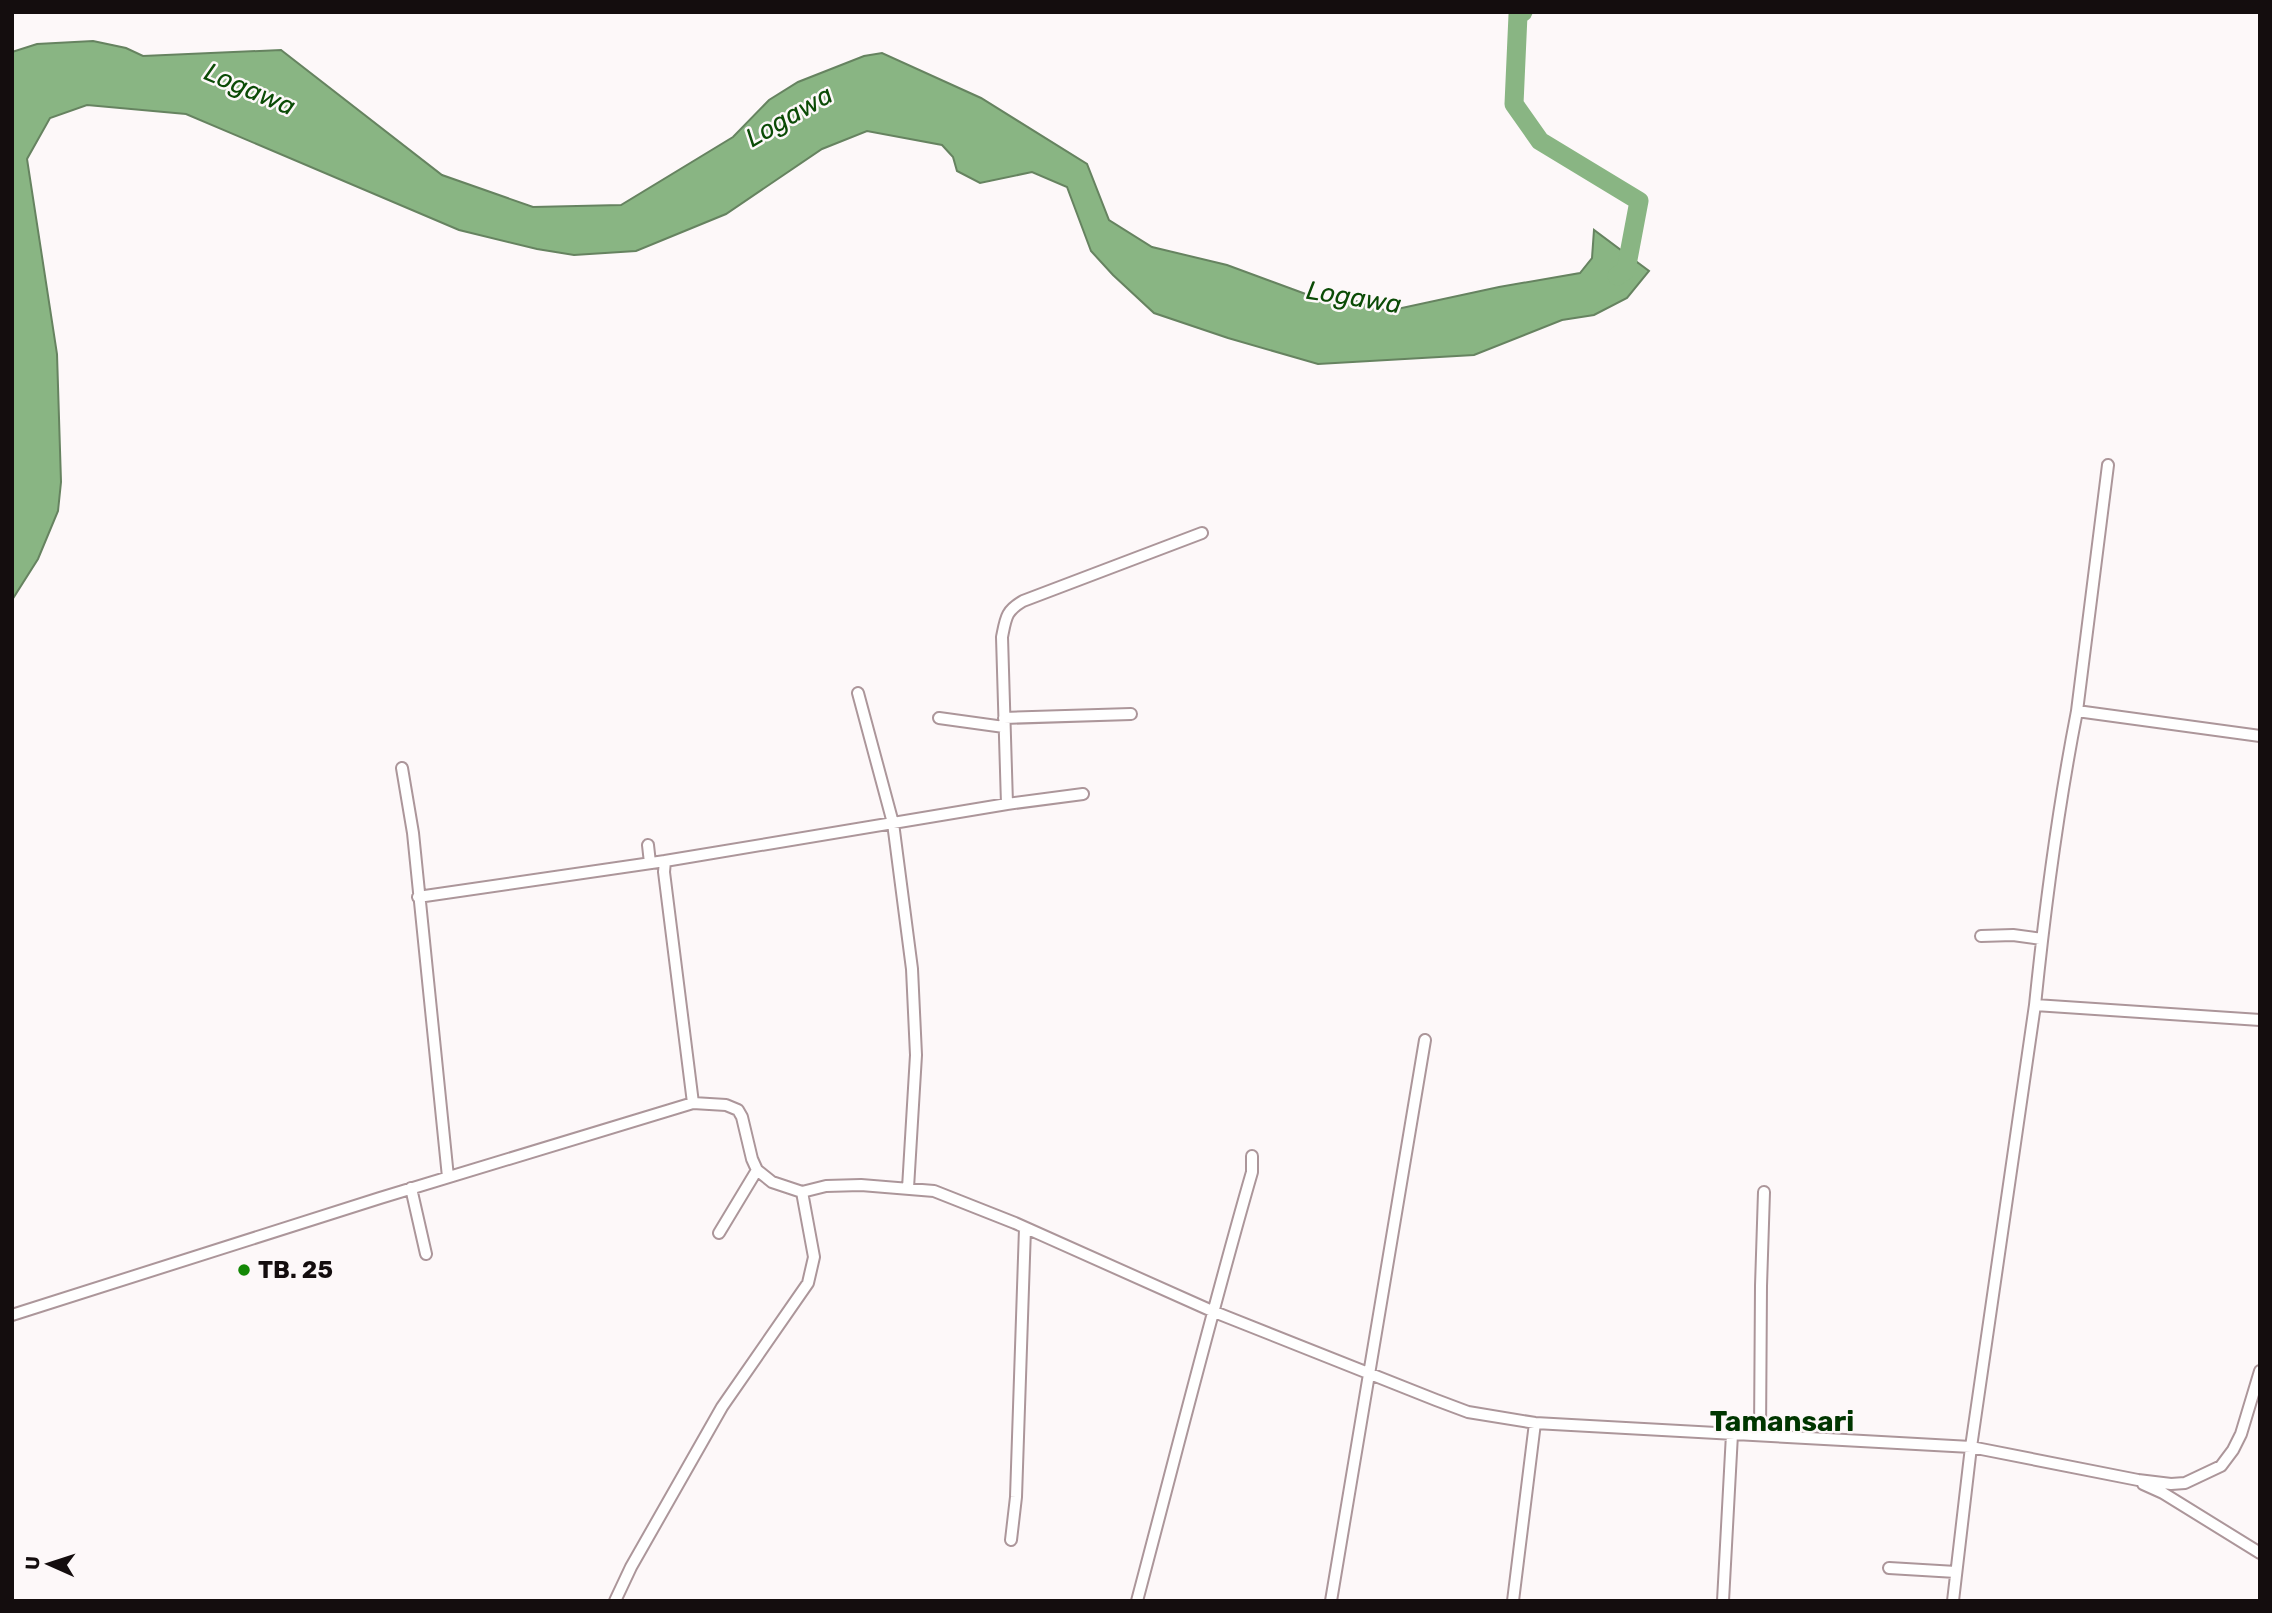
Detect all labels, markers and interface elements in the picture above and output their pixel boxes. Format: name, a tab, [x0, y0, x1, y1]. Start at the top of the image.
water label: Logawa	[200, 56, 300, 122]
water label: Logawa	[740, 79, 838, 154]
water label: Logawa	[1304, 275, 1404, 320]
place label: TB. 25	[258, 1256, 333, 1284]
marker: TB. 25	[236, 1262, 252, 1278]
district label: Tamansari	[1710, 1405, 1854, 1438]
north arrow	[14, 1529, 84, 1599]
text: U	[21, 1556, 44, 1571]

